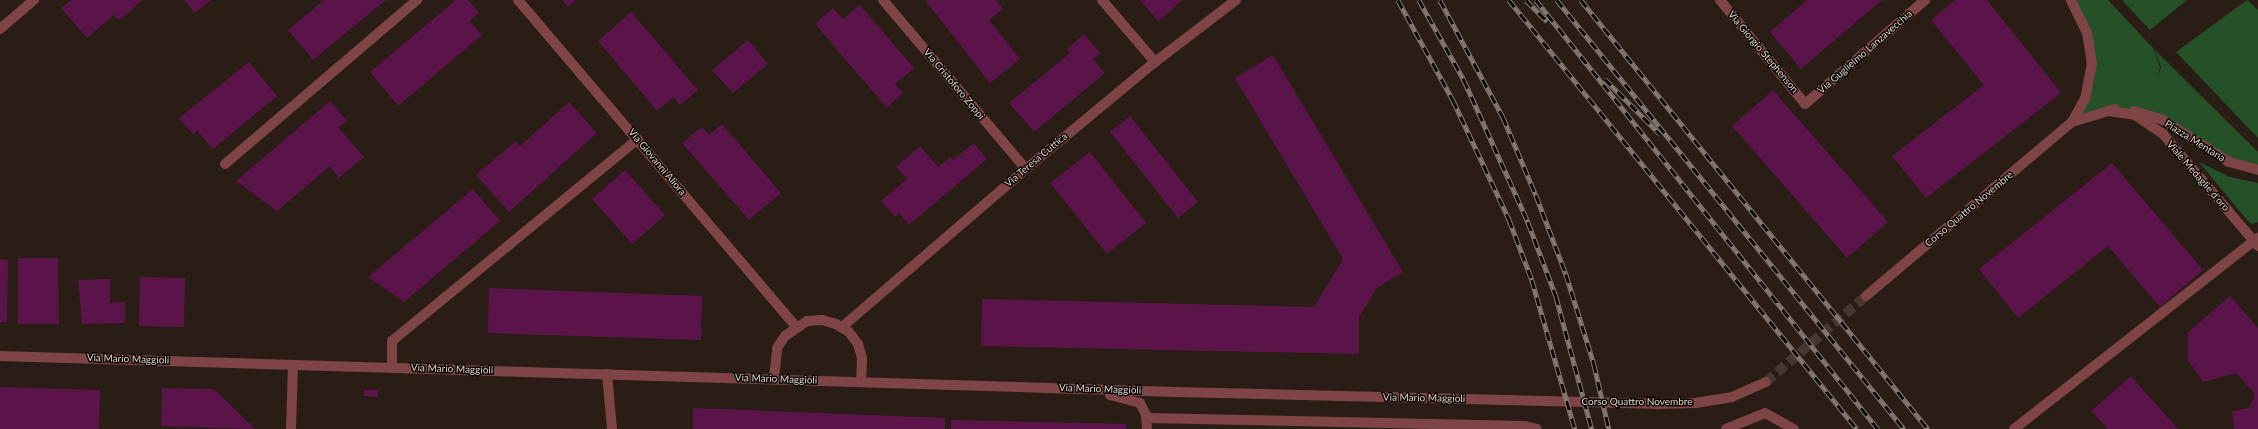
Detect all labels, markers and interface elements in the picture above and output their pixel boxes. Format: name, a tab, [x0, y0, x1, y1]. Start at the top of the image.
street label: Via Guglielmo Lanzavecchia	[1815, 8, 1915, 96]
street label: Via Giorgio Stephenson	[1725, 9, 1801, 95]
street label: Via Cristoforo Zoppi	[921, 46, 987, 122]
street label: Piazza Mentana	[2163, 118, 2227, 164]
street label: Via Giovanni Aliora	[625, 126, 689, 198]
street label: Via Teresa Cuttica	[1002, 130, 1070, 190]
street label: Viale Medaglie d'oro	[2164, 138, 2232, 214]
street label: Corso Quattro Novembre	[1923, 169, 2015, 249]
street label: Via Mario Maggioli	[87, 352, 169, 366]
street label: Via Mario Maggioli	[411, 362, 493, 376]
street label: Via Mario Maggioli	[735, 372, 817, 386]
street label: Via Mario Maggioli	[1059, 382, 1141, 396]
street label: Via Mario Maggioli	[1383, 391, 1465, 405]
street label: Corso Quattro Novembre	[1581, 396, 1693, 408]

